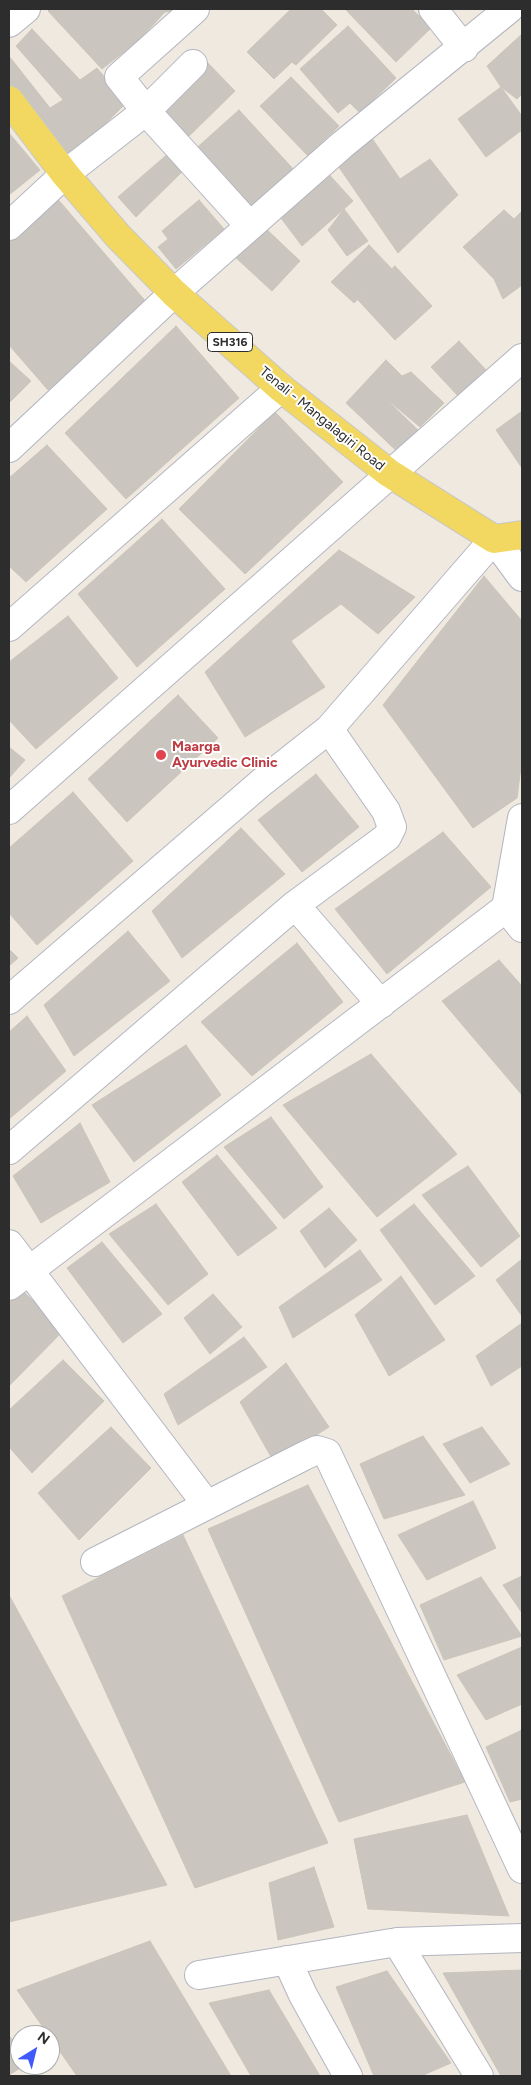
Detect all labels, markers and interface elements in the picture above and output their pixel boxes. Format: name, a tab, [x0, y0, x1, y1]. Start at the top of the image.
road number: SH316	[208, 332, 252, 352]
street label: Tenali - Mangalagiri Road	[256, 363, 388, 475]
place label: Maarga Ayurvedic Clinic	[172, 739, 278, 772]
marker: Maarga Ayurvedic Clinic	[154, 748, 168, 762]
north arrow	[10, 2025, 60, 2075]
text: N	[34, 2028, 53, 2048]

